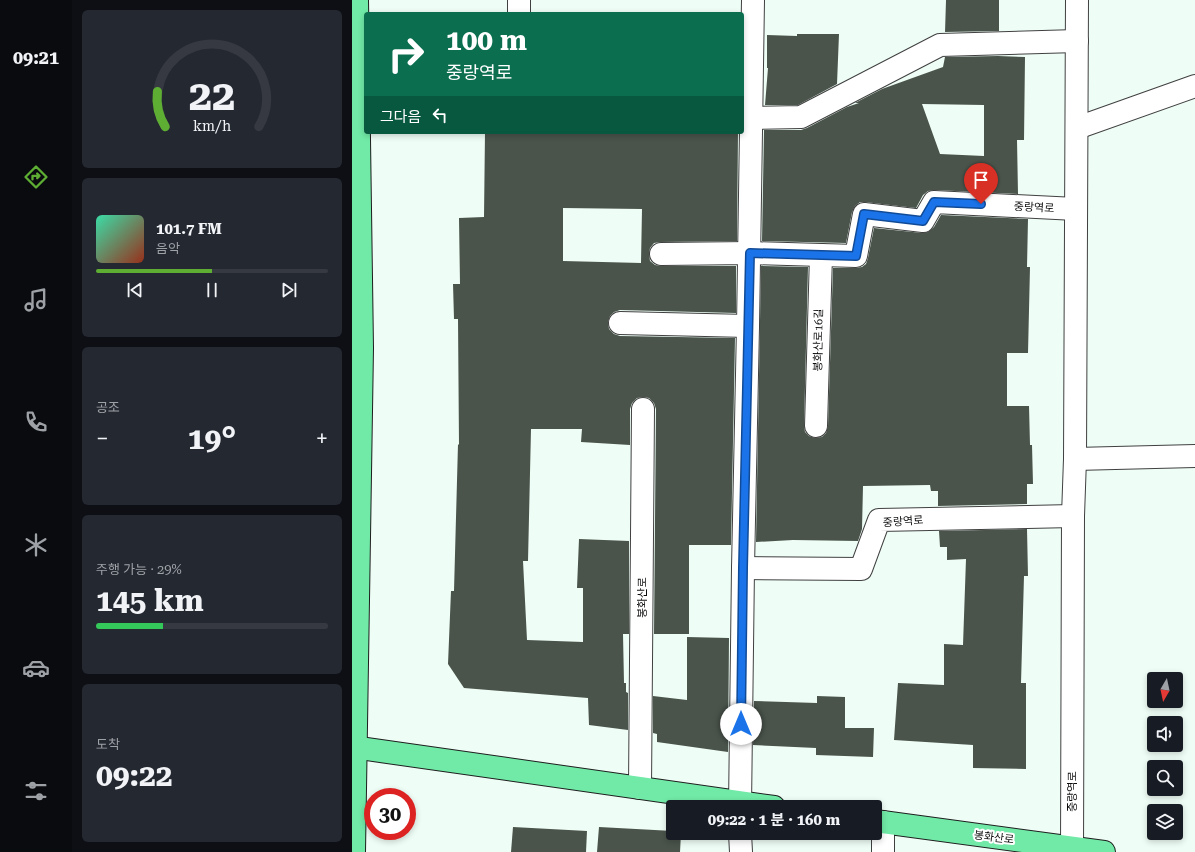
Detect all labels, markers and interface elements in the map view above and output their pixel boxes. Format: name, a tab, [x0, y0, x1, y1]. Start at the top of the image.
text: 100 m	[446, 24, 527, 57]
icon: right	[380, 28, 432, 80]
text: 09:21	[13, 47, 59, 68]
text: 중랑역로	[446, 62, 512, 83]
text: 22	[189, 71, 235, 120]
icon: left	[429, 104, 451, 126]
text: 그다음	[380, 108, 421, 126]
text: km/h	[193, 118, 231, 134]
icon: directions	[22, 163, 50, 191]
pin	[964, 163, 998, 204]
icon: arrive	[970, 169, 992, 191]
street label: 중랑역로	[1013, 200, 1055, 215]
text: 101.7 FM	[156, 220, 222, 238]
text: 음악	[156, 241, 180, 256]
icon: previous	[124, 279, 146, 301]
icon: pause	[201, 279, 223, 301]
icon: next	[278, 279, 300, 301]
icon: music	[22, 286, 50, 314]
street label: 봉화산로16길	[811, 308, 826, 372]
text: 공조	[96, 400, 120, 415]
icon: phone	[22, 408, 50, 436]
text: 19°	[188, 421, 236, 456]
text: −	[96, 426, 108, 451]
text: +	[316, 426, 328, 451]
street label: 중랑역로	[882, 514, 924, 529]
icon: climate	[22, 531, 50, 559]
text: 주행 가능 · 29%	[96, 562, 182, 577]
street label: 봉화산로	[636, 578, 649, 618]
text: 145 km	[96, 583, 204, 618]
icon: car	[22, 654, 50, 682]
north arrow	[1147, 672, 1183, 708]
map controls	[1147, 672, 1183, 840]
position arrow	[720, 703, 762, 745]
button: sound	[1147, 716, 1183, 752]
text: 도착	[96, 737, 120, 752]
text: 09:22	[96, 758, 173, 793]
button: search	[1147, 760, 1183, 796]
street label: 중랑역로	[1066, 772, 1079, 812]
icon: filters	[22, 777, 50, 805]
speed limit sign: 30	[364, 788, 416, 840]
button: layers	[1147, 804, 1183, 840]
text: 09:22 · 1 분 · 160 m	[708, 811, 840, 829]
street label: 봉화산로	[973, 829, 1015, 846]

